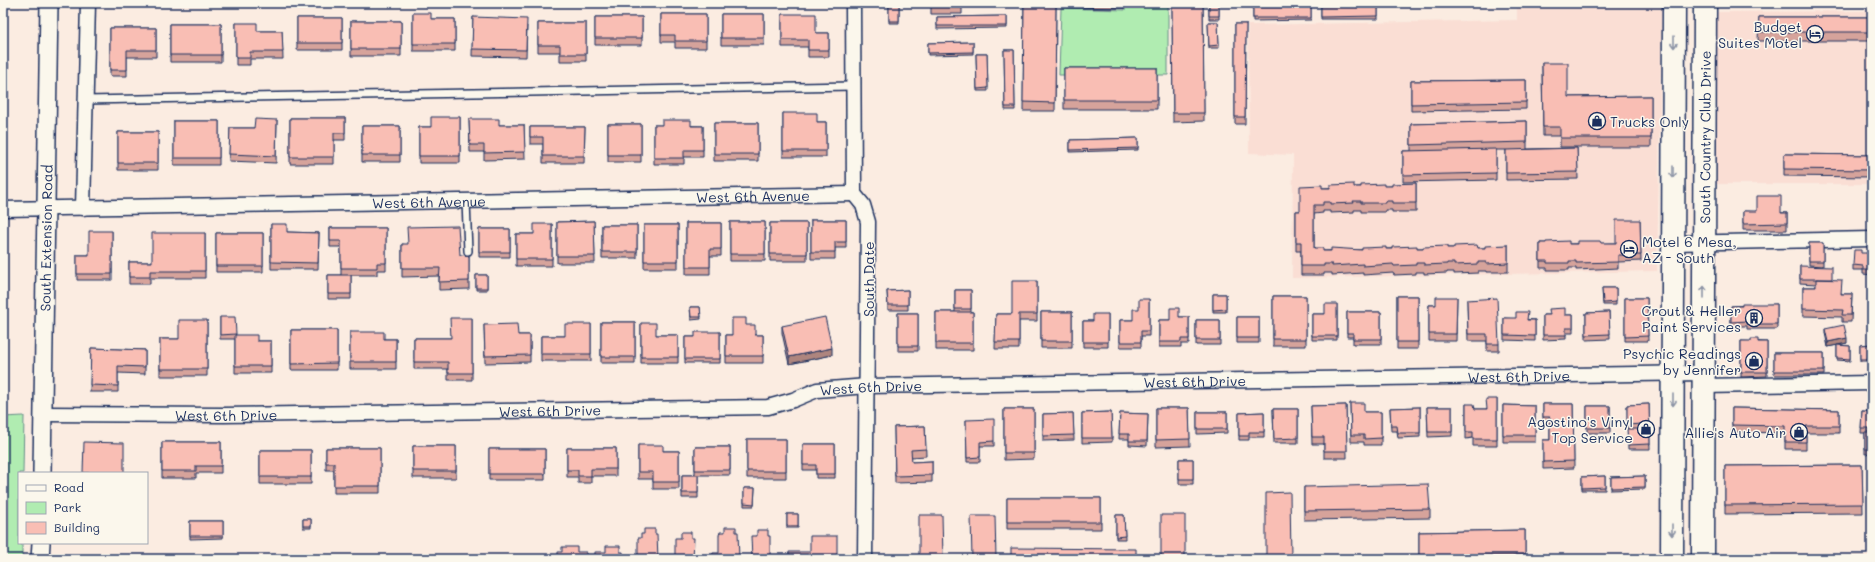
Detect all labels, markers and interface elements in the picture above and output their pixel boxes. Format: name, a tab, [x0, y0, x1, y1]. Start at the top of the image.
place label: Budget Suites Motel	[1718, 17, 1802, 52]
hotel icon: Budget Suites Motel	[1805, 24, 1825, 44]
one-way arrow	[1670, 35, 1678, 48]
street label: South Country Club Drive	[1695, 51, 1714, 223]
shop icon: Trucks Only	[1587, 111, 1607, 131]
place label: Trucks Only	[1610, 112, 1689, 131]
street label: South Extension Road	[35, 164, 56, 312]
one-way arrow	[1669, 165, 1677, 178]
street label: West 6th Avenue	[696, 185, 810, 206]
street label: West 6th Avenue	[372, 191, 486, 212]
place label: Motel 6 Mesa, AZ - South	[1642, 232, 1737, 267]
hotel icon: Motel 6 Mesa, AZ - South	[1619, 239, 1639, 259]
street label: South Date	[859, 241, 878, 317]
one-way arrow	[1700, 286, 1708, 299]
place label: Crout & Heller Paint Services	[1641, 301, 1741, 336]
building icon: Crout & Heller Paint Services	[1744, 308, 1764, 328]
place label: Psychic Readings by Jennifer	[1623, 344, 1741, 379]
shop icon: Psychic Readings by Jennifer	[1744, 351, 1764, 371]
street label: West 6th Drive	[1467, 366, 1570, 386]
street label: West 6th Drive	[1143, 371, 1246, 391]
street label: West 6th Drive	[819, 376, 922, 399]
one-way arrow	[1669, 393, 1677, 406]
street label: West 6th Drive	[499, 400, 601, 420]
street label: West 6th Drive	[175, 405, 277, 425]
place label: Agostino's Vinyl Top Service	[1527, 412, 1633, 447]
shop icon: Agostino's Vinyl Top Service	[1636, 419, 1656, 439]
shop icon: Allie's Auto Air	[1789, 422, 1809, 442]
place label: Allie's Auto Air	[1685, 423, 1786, 442]
legend	[18, 472, 148, 544]
text: Road	[54, 479, 84, 495]
text: Park	[54, 499, 81, 515]
text: Building	[54, 519, 100, 535]
one-way arrow	[1668, 523, 1676, 536]

